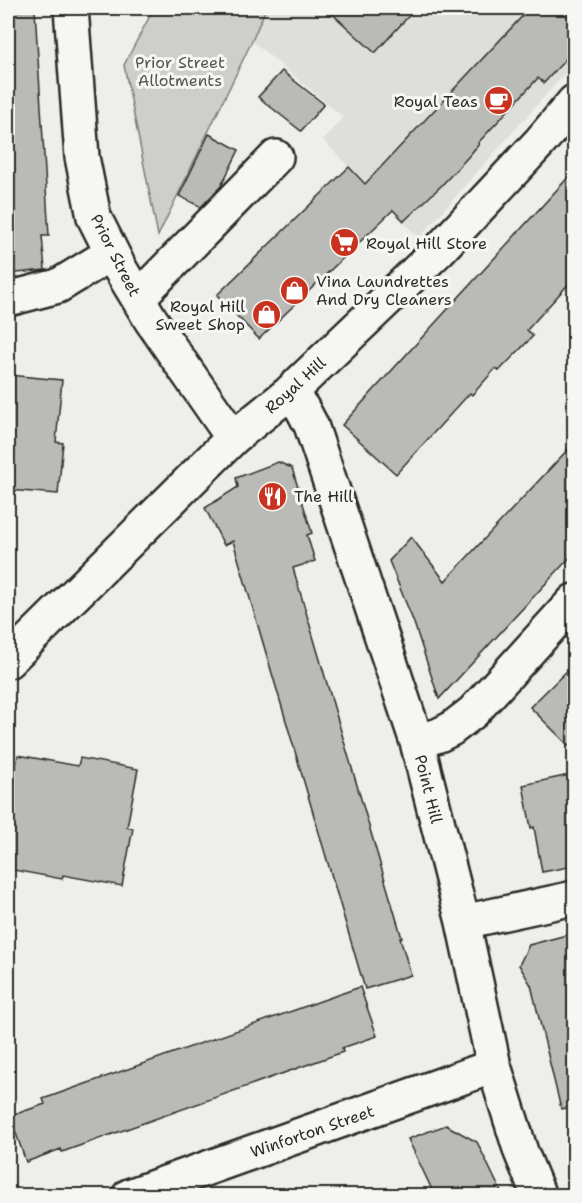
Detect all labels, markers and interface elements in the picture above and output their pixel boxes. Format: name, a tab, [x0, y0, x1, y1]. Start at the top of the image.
park label: Prior Street Allotments	[135, 52, 225, 91]
cafe icon: Royal Teas	[483, 85, 515, 117]
place label: Royal Teas	[394, 91, 478, 112]
street label: Prior Street	[86, 210, 145, 300]
supermarket icon: Royal Hill Store	[329, 227, 361, 259]
place label: Royal Hill Store	[366, 233, 487, 254]
place label: Vina Laundrettes And Dry Cleaners	[316, 271, 452, 310]
shop icon: Vina Laundrettes And Dry Cleaners	[279, 274, 311, 306]
place label: Royal Hill Sweet Shop	[155, 296, 245, 335]
shop icon: Royal Hill Sweet Shop	[250, 299, 282, 331]
street label: Royal Hill	[260, 352, 330, 418]
restaurant icon: The Hill	[257, 480, 289, 512]
place label: The Hill	[294, 486, 353, 507]
street label: Point Hill	[410, 753, 447, 826]
street label: Winforton Street	[247, 1100, 377, 1163]

